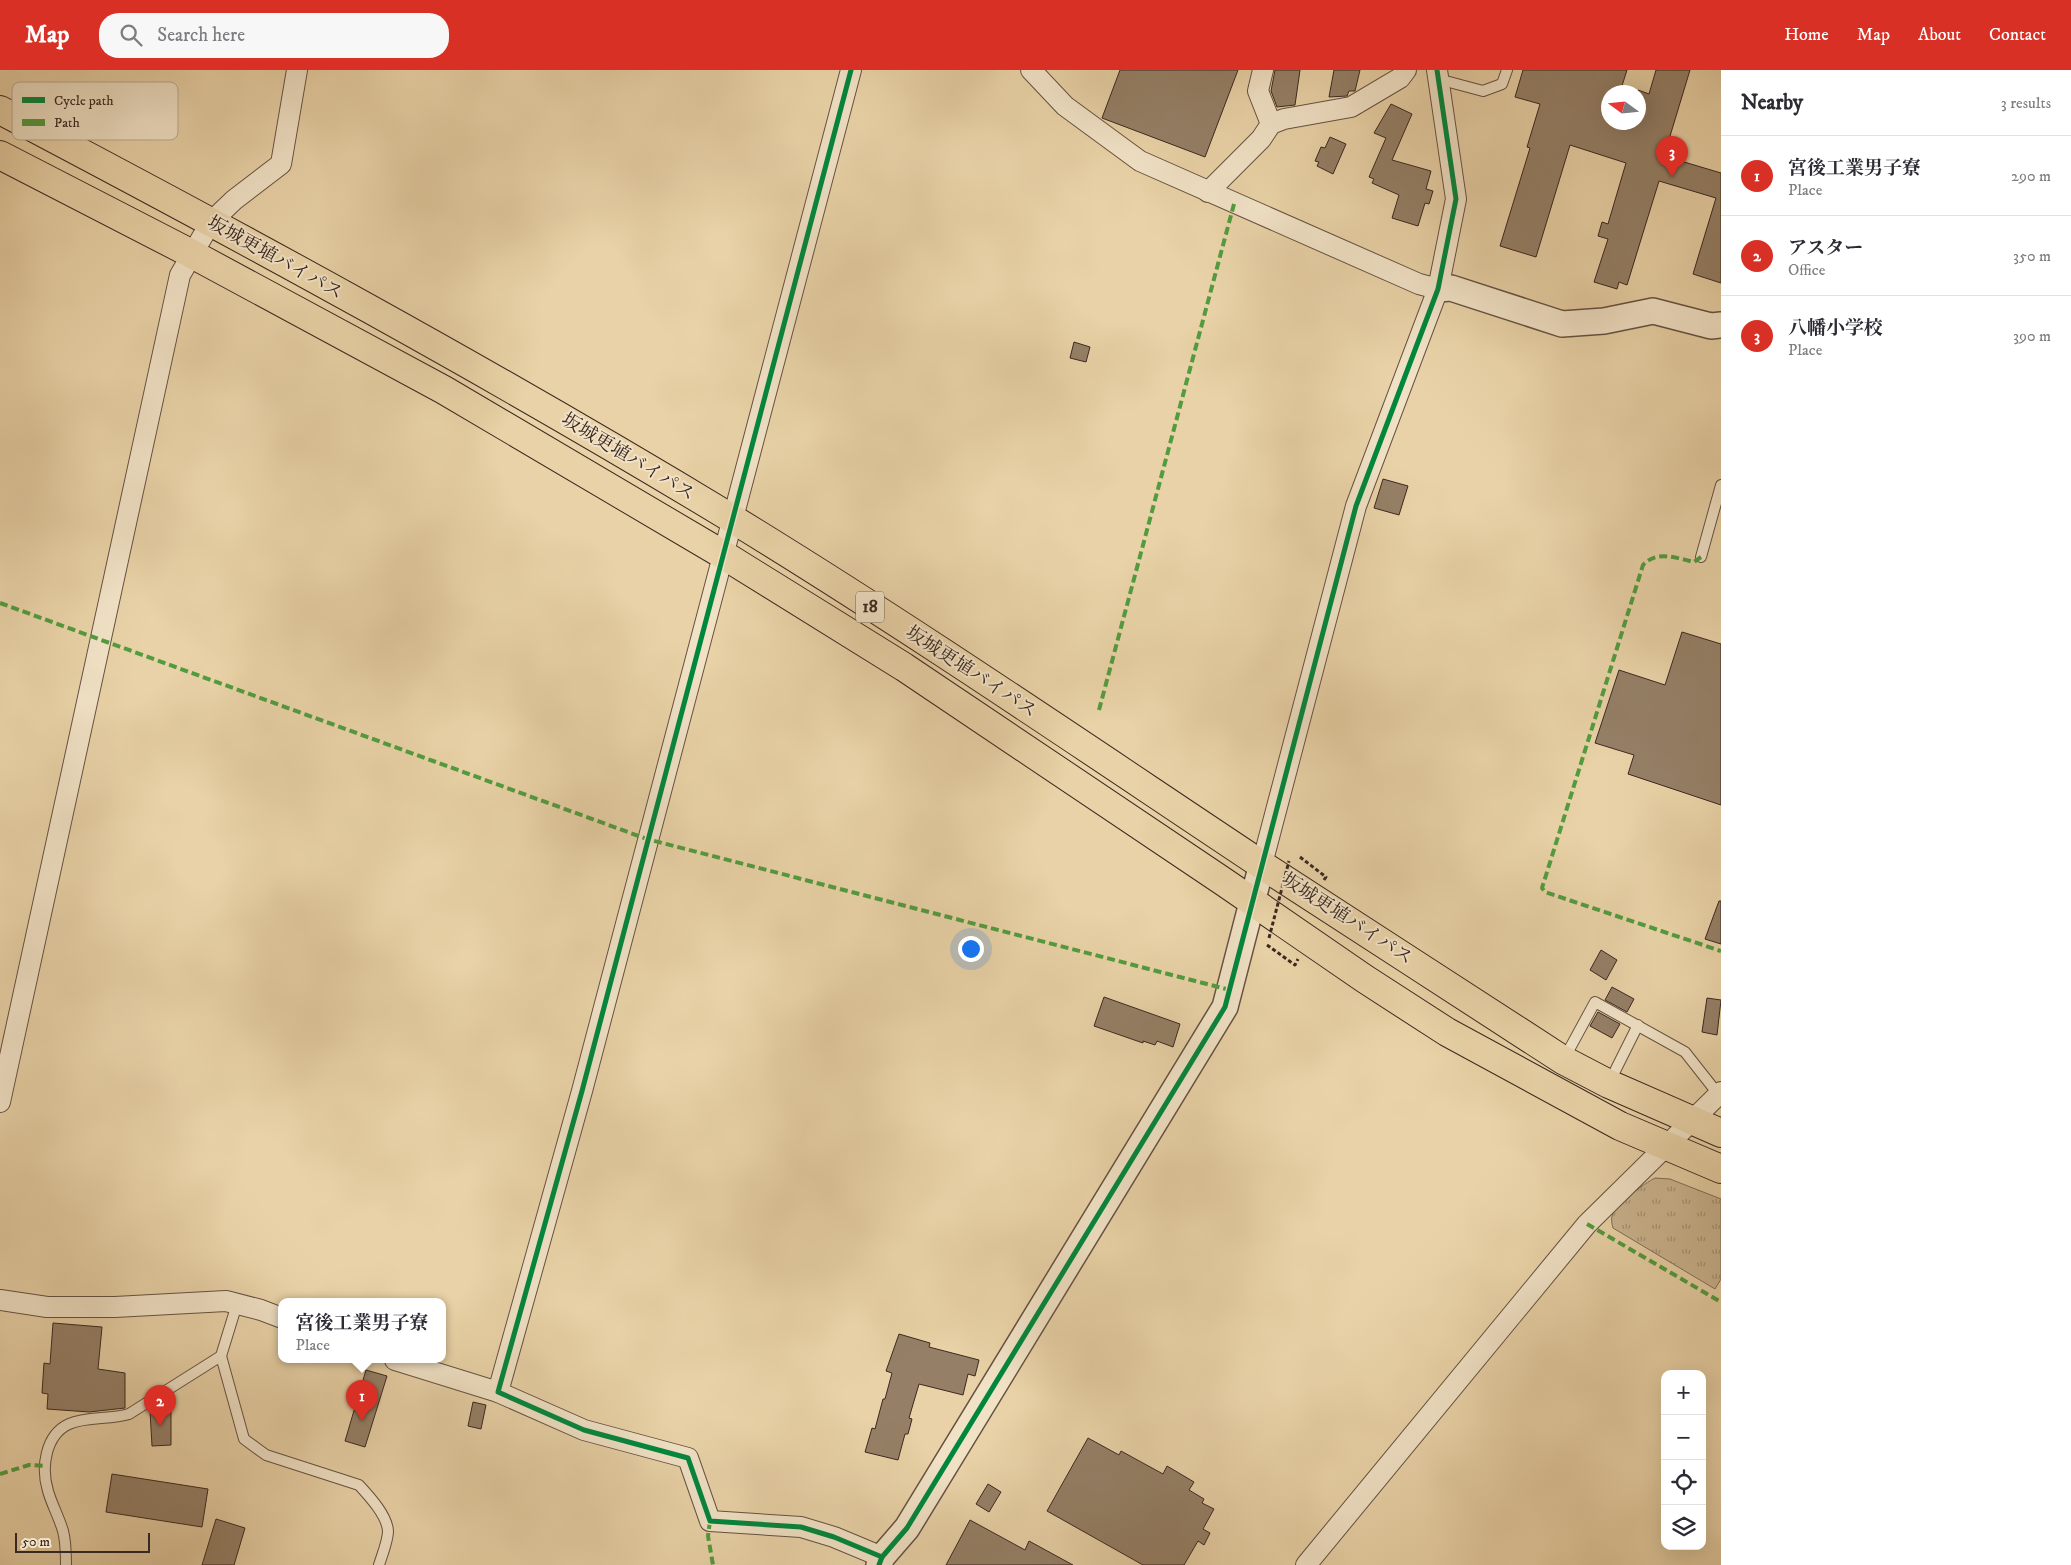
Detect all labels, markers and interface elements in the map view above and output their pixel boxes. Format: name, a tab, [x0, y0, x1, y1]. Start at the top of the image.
search box	[99, 13, 449, 58]
text: Map	[25, 20, 69, 50]
icon: search	[117, 21, 145, 49]
text: Search here	[157, 24, 245, 47]
text: Home	[1784, 24, 1829, 46]
text: Map	[1857, 24, 1890, 46]
text: About	[1918, 24, 1961, 46]
text: Contact	[1989, 24, 2046, 46]
legend	[12, 82, 178, 140]
north arrow	[1601, 85, 1646, 130]
text: Nearby	[1741, 90, 1803, 116]
text: Cycle path	[54, 92, 114, 110]
text: 3 results	[2001, 93, 2051, 113]
text: Path	[54, 114, 81, 132]
pin: 3	[1656, 136, 1688, 177]
text: 宮後工業男子寮	[1788, 157, 1921, 180]
text: 1	[1754, 166, 1760, 186]
text: 290 m	[2011, 166, 2051, 186]
text: Place	[1788, 180, 1822, 200]
street label: 坂城更埴バイパス	[203, 211, 347, 305]
text: アスター	[1788, 237, 1863, 260]
text: 2	[1753, 246, 1761, 266]
text: 350 m	[2013, 246, 2051, 266]
text: Office	[1788, 260, 1825, 280]
text: 八幡小学校	[1788, 317, 1883, 340]
text: 3	[1754, 326, 1760, 346]
text: 390 m	[2013, 326, 2051, 346]
text: Place	[1788, 340, 1822, 360]
street label: 坂城更埴バイパス	[557, 408, 699, 506]
road number: 18	[856, 592, 884, 622]
street label: 坂城更埴バイパス	[901, 621, 1041, 723]
street label: 坂城更埴バイパス	[1277, 868, 1417, 970]
your location	[958, 936, 984, 962]
popup	[278, 1298, 446, 1363]
text: 宮後工業男子寮	[295, 1312, 429, 1335]
text: Place	[295, 1335, 330, 1355]
map controls	[1661, 1370, 1706, 1550]
button: +	[1661, 1370, 1706, 1415]
pin: 1	[346, 1380, 378, 1421]
pin: 2	[144, 1385, 176, 1426]
button: −	[1661, 1415, 1706, 1460]
button: locate	[1661, 1460, 1706, 1505]
button: layers	[1661, 1505, 1706, 1550]
scale bar	[15, 1530, 150, 1553]
text: 50 m	[22, 1533, 50, 1551]

